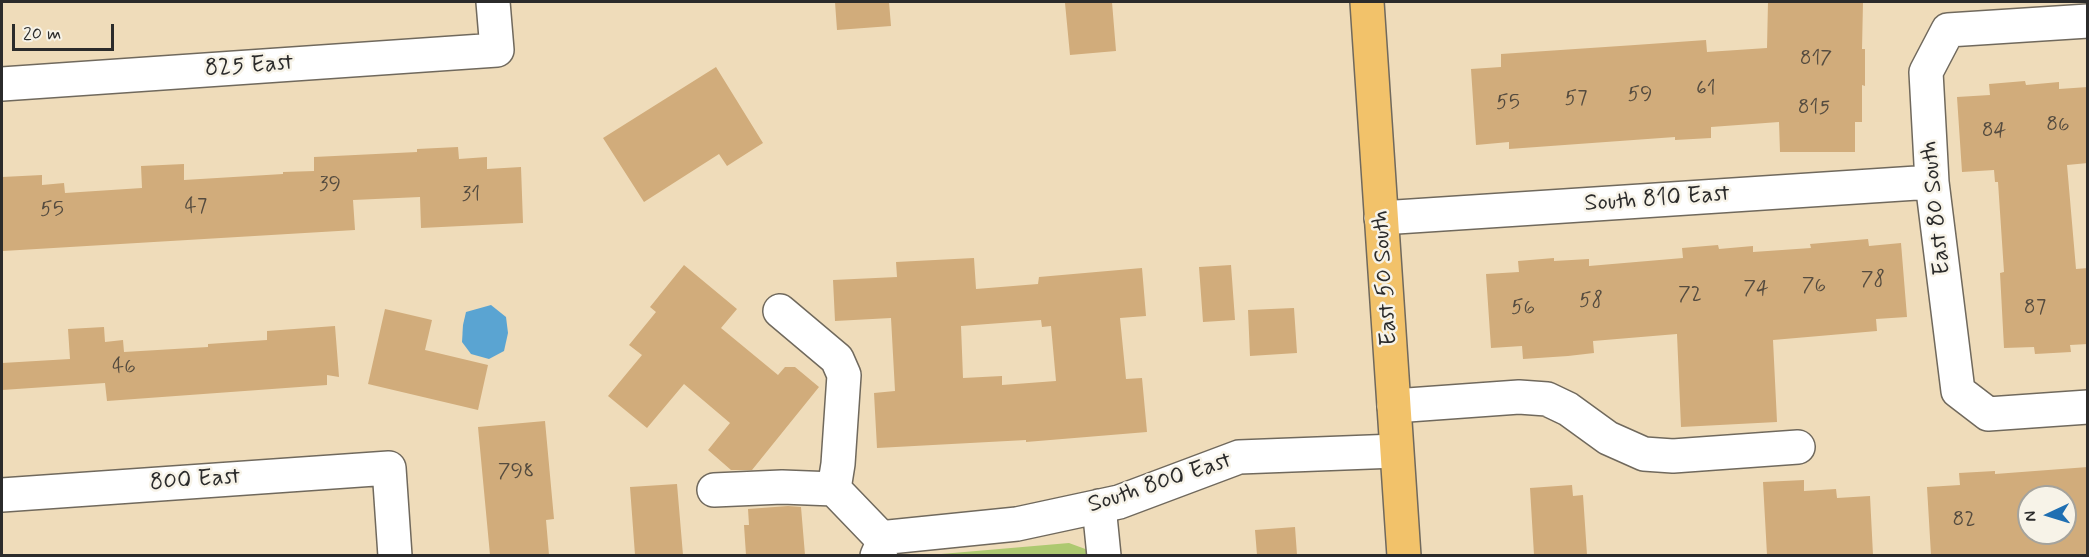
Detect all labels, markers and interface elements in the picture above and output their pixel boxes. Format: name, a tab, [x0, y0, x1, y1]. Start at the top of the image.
scale bar	[15, 12, 117, 50]
text: 20 m	[23, 22, 61, 46]
house number: 817	[1800, 47, 1832, 73]
street label: 825 East	[204, 50, 294, 84]
house number: 61	[1696, 77, 1716, 103]
house number: 59	[1627, 83, 1653, 109]
house number: 57	[1564, 87, 1588, 113]
house number: 55	[1496, 91, 1520, 117]
house number: 815	[1798, 96, 1830, 122]
house number: 86	[2046, 113, 2070, 139]
house number: 84	[1982, 119, 2006, 145]
street label: East 80 South	[1916, 140, 1958, 276]
house number: 39	[319, 173, 341, 199]
street label: South 810 East	[1583, 181, 1731, 219]
house number: 31	[462, 183, 480, 209]
house number: 47	[185, 195, 207, 221]
house number: 55	[40, 198, 64, 224]
street label: East 50 South	[1367, 209, 1405, 347]
house number: 78	[1861, 268, 1885, 294]
house number: 76	[1802, 274, 1826, 300]
house number: 74	[1743, 277, 1769, 303]
house number: 72	[1678, 283, 1702, 309]
house number: 58	[1579, 289, 1603, 315]
house number: 56	[1511, 296, 1535, 322]
house number: 87	[2024, 296, 2046, 322]
house number: 46	[112, 355, 136, 381]
street label: South 800 East	[1085, 447, 1235, 521]
house number: 798	[498, 460, 534, 486]
street label: 800 East	[149, 463, 241, 499]
north arrow	[2017, 485, 2077, 545]
house number: 82	[1953, 508, 1975, 534]
text: N	[2020, 510, 2041, 522]

